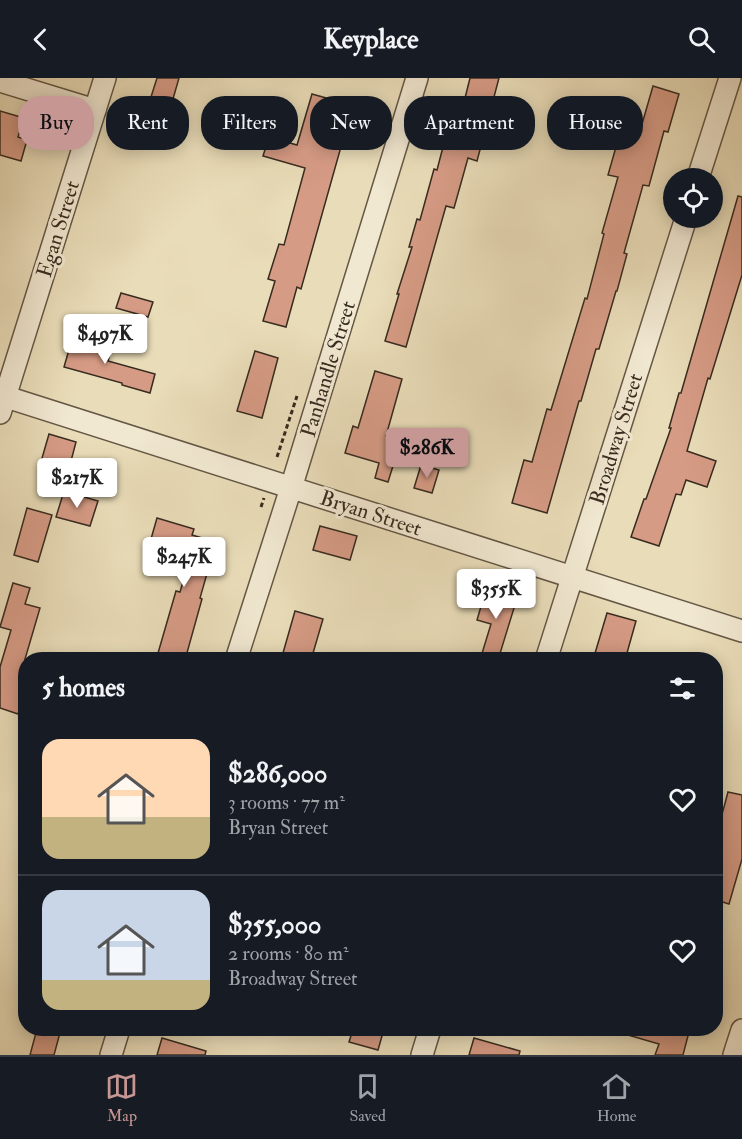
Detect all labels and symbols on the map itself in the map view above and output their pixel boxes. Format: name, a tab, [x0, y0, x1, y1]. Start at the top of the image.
street label: Egan Street	[31, 177, 86, 281]
street label: Panhandle Street	[295, 298, 362, 441]
pin: $497K	[63, 314, 147, 365]
street label: Broadway Street	[584, 370, 649, 508]
pin: $286K	[385, 428, 469, 479]
pin: $217K	[35, 458, 119, 509]
street label: Bryan Street	[317, 484, 425, 543]
pin: $247K	[142, 537, 226, 588]
pin: $355K	[454, 569, 538, 620]

